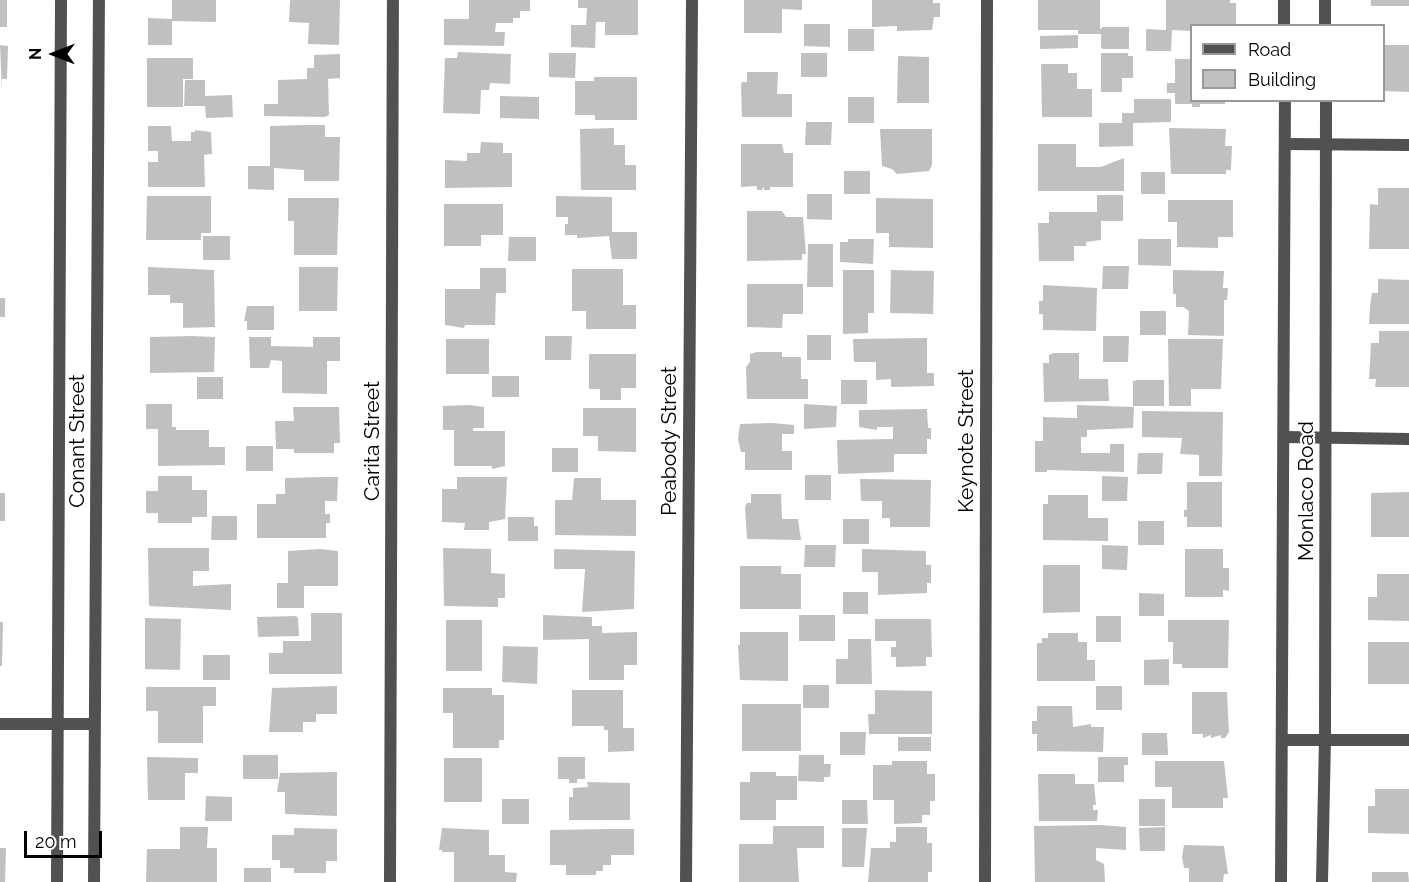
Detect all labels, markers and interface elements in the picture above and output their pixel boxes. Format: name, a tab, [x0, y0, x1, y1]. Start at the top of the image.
north arrow	[24, 24, 84, 84]
legend	[1190, 24, 1385, 102]
text: Road	[1248, 39, 1291, 60]
text: N	[26, 48, 45, 60]
text: Building	[1248, 69, 1316, 90]
street label: Peabody Street	[656, 366, 682, 516]
street label: Keynote Street	[953, 369, 979, 513]
street label: Conant Street	[64, 374, 90, 508]
street label: Carita Street	[359, 381, 385, 501]
street label: Monlaco Road	[1293, 421, 1319, 561]
scale bar	[27, 819, 105, 857]
text: 20 m	[35, 831, 77, 852]

